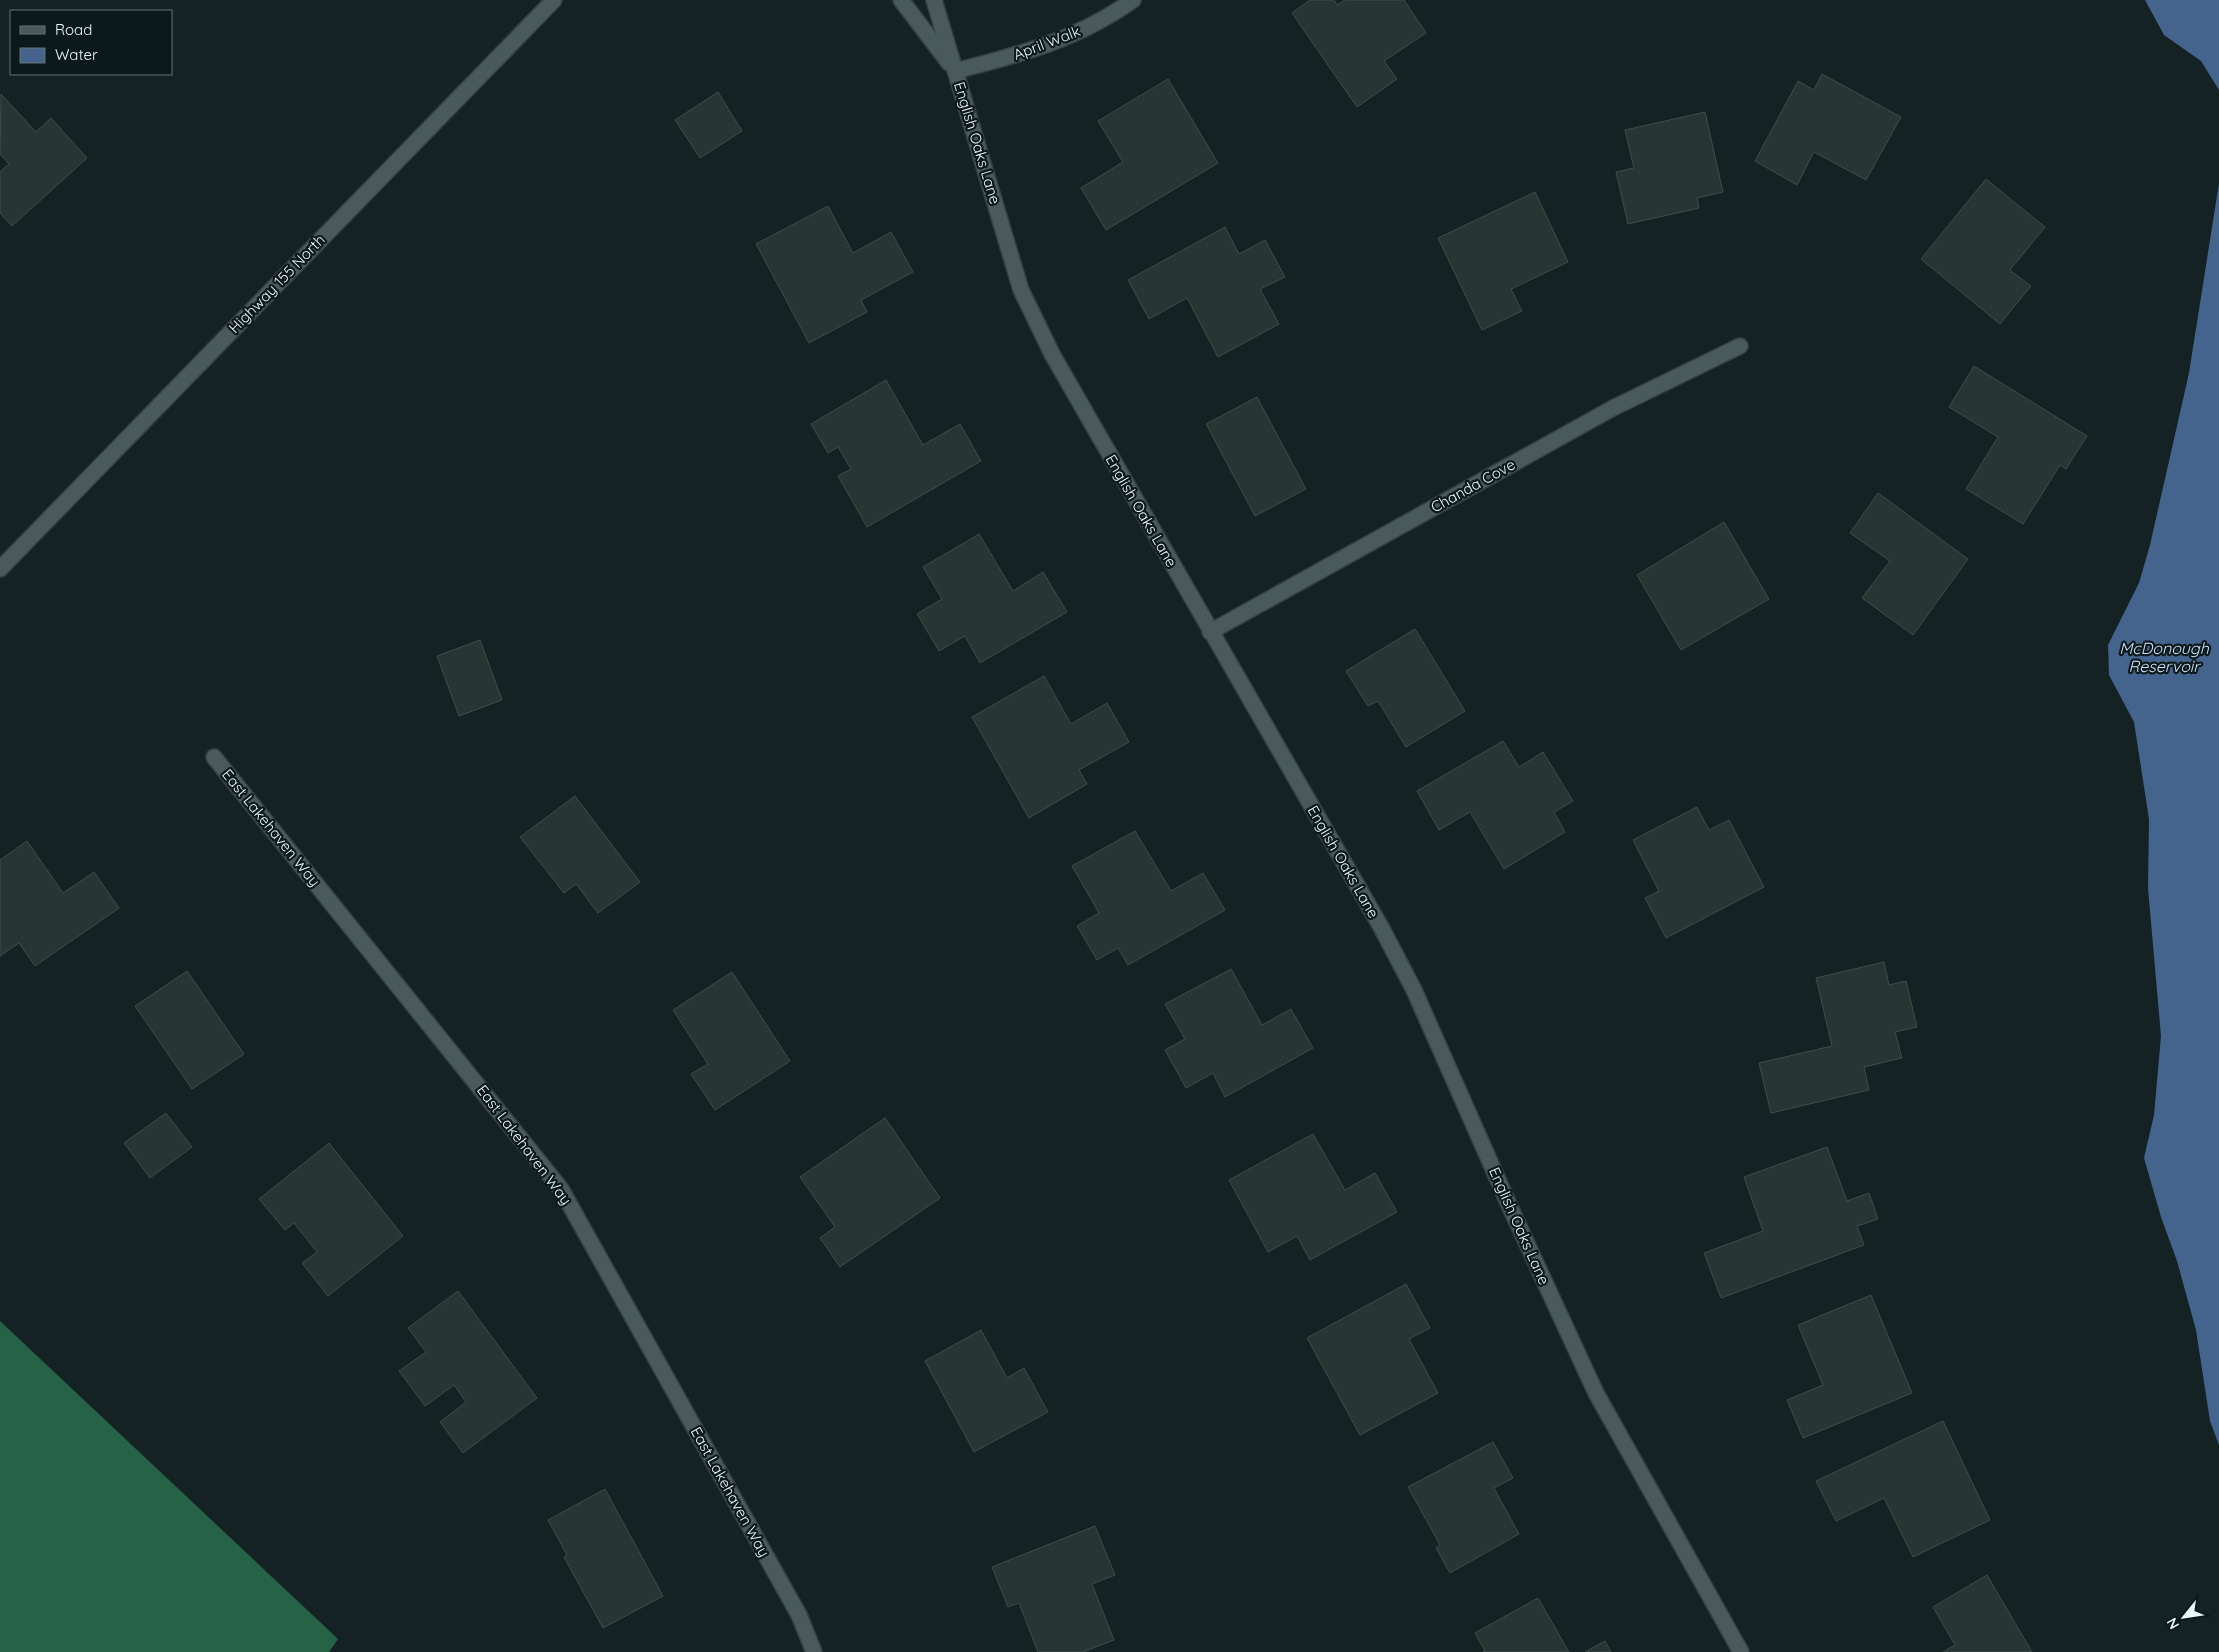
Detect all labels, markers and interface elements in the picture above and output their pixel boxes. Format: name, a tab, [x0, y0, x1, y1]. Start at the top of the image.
legend	[10, 10, 172, 75]
text: Road	[55, 20, 92, 39]
street label: April Walk	[1011, 21, 1083, 64]
text: Water	[55, 45, 98, 64]
street label: English Oaks Lane	[950, 79, 1005, 206]
street label: Highway 155 North	[225, 230, 329, 337]
street label: English Oaks Lane	[1102, 451, 1181, 570]
street label: Chanda Cove	[1427, 455, 1518, 517]
water label: McDonough Reservoir	[2119, 638, 2210, 676]
street label: East Lakehaven Way	[218, 765, 325, 890]
street label: English Oaks Lane	[1304, 802, 1383, 921]
street label: East Lakehaven Way	[473, 1081, 576, 1209]
street label: English Oaks Lane	[1485, 1164, 1554, 1288]
street label: East Lakehaven Way	[687, 1423, 774, 1560]
north arrow	[2159, 1592, 2209, 1642]
text: N	[2162, 1615, 2183, 1632]

